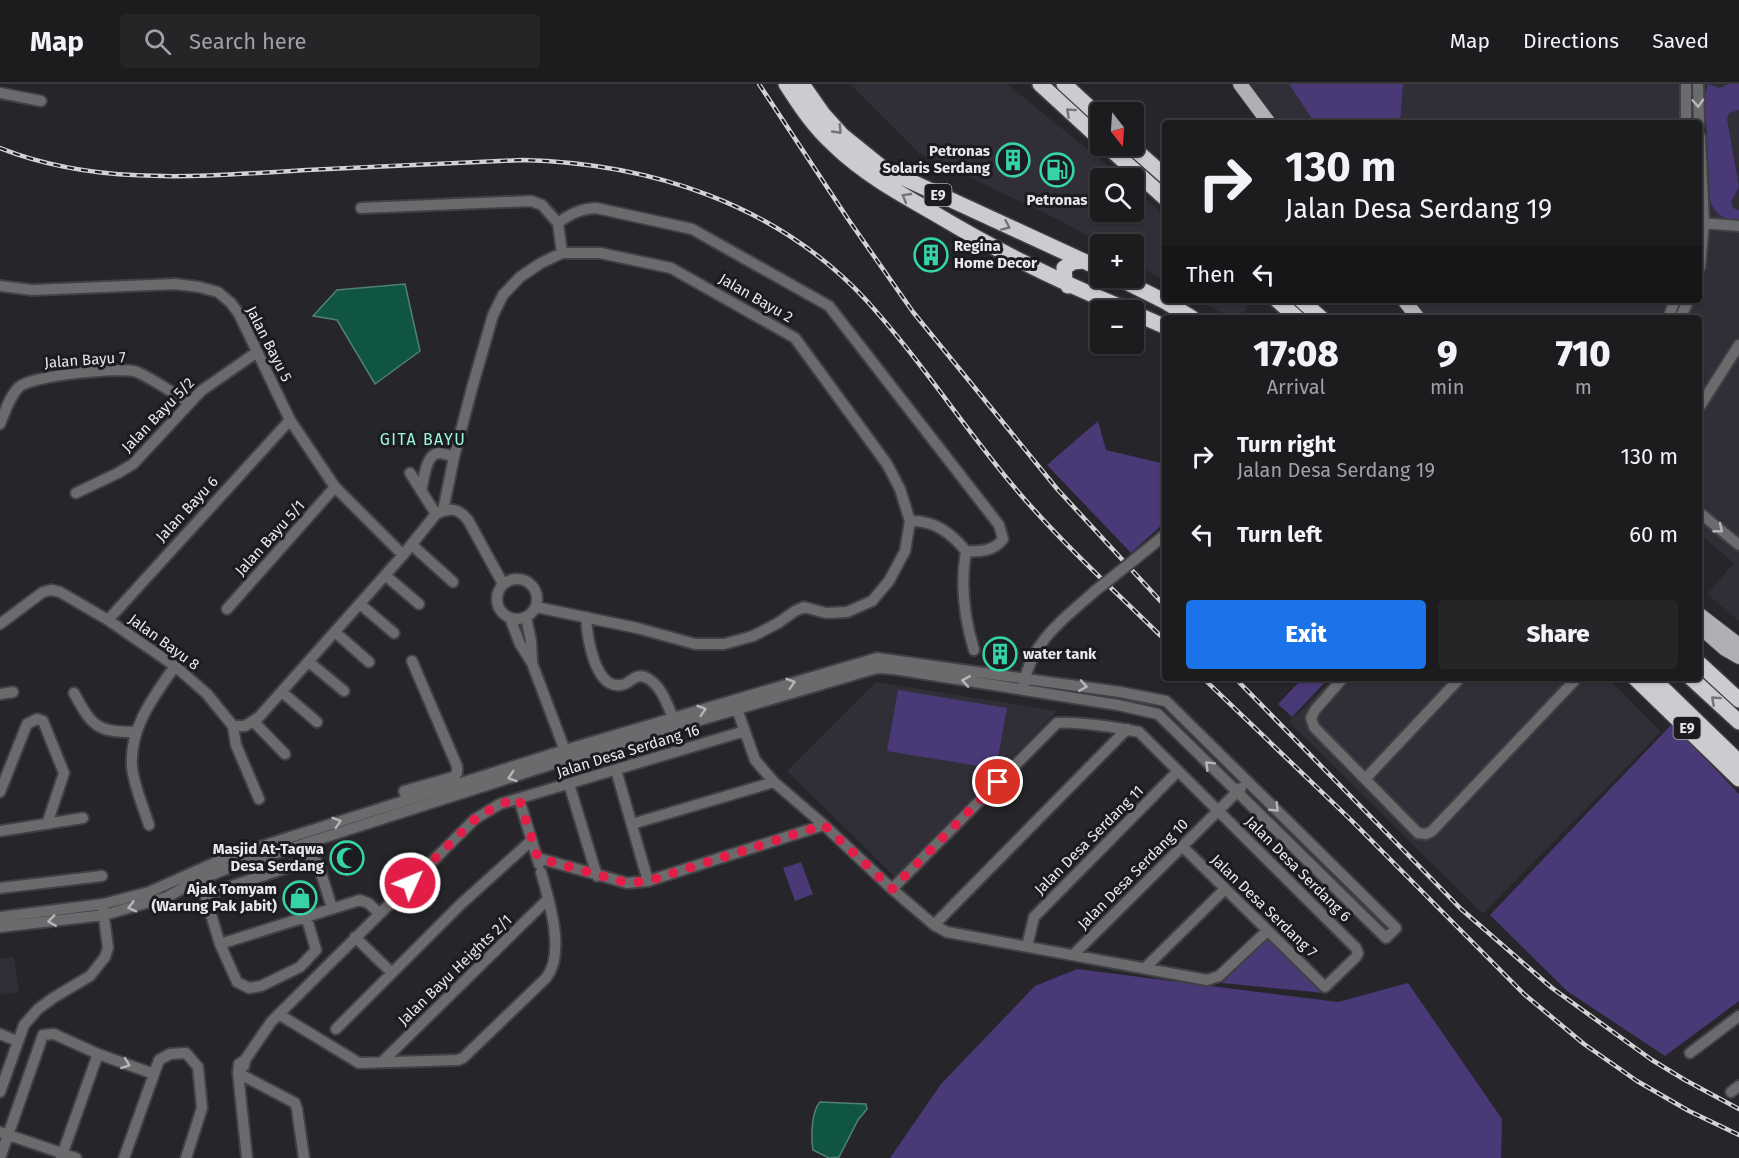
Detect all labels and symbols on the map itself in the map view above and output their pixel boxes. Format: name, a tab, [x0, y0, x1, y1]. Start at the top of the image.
one-way arrow	[1691, 99, 1704, 108]
north arrow	[1090, 102, 1144, 156]
one-way arrow	[1067, 108, 1077, 119]
one-way arrow	[831, 124, 842, 134]
place label: Petronas Solaris Serdang	[882, 142, 991, 177]
building icon: Petronas Solaris Serdang	[995, 142, 1031, 178]
fuel station icon: Petronas	[1039, 152, 1075, 188]
road number: E9	[924, 184, 952, 206]
place label: Petronas	[1027, 191, 1087, 209]
one-way arrow	[902, 193, 912, 204]
one-way arrow	[1000, 218, 1011, 230]
building icon: Regina Home Decor	[913, 237, 949, 273]
place label: Regina Home Decor	[954, 237, 1038, 272]
street label: Jalan Bayu 2	[716, 270, 796, 326]
street label: Jalan Bayu 5	[242, 303, 296, 385]
street label: Jalan Bayu 7	[44, 348, 127, 372]
street label: Jalan Bayu 5/2	[118, 374, 198, 456]
district label: GITA BAYU	[380, 430, 466, 449]
street label: Jalan Bayu 6	[152, 473, 222, 545]
street label: Jalan Bayu 5/1	[231, 496, 309, 580]
one-way arrow	[1712, 522, 1723, 533]
street label: Jalan Bayu 8	[125, 610, 203, 674]
building icon: water tank	[982, 636, 1018, 672]
place label: water tank	[1023, 645, 1097, 663]
one-way arrow	[961, 675, 970, 687]
one-way arrow	[785, 678, 795, 690]
one-way arrow	[1079, 680, 1088, 692]
one-way arrow	[1711, 696, 1722, 707]
one-way arrow	[696, 705, 707, 717]
road number: E9	[1674, 717, 1700, 739]
street label: Jalan Desa Serdang 16	[554, 721, 702, 781]
pin	[972, 756, 1023, 807]
one-way arrow	[1206, 761, 1217, 772]
one-way arrow	[507, 770, 518, 782]
street label: Jalan Desa Serdang 11	[1031, 782, 1147, 898]
one-way arrow	[1268, 801, 1279, 812]
street label: Jalan Desa Serdang 6	[1241, 812, 1355, 926]
street label: Jalan Desa Serdang 10	[1074, 815, 1192, 933]
one-way arrow	[331, 817, 342, 829]
place label: Masjid At-Taqwa Desa Serdang	[213, 840, 325, 875]
mosque icon: Masjid At-Taqwa Desa Serdang	[329, 840, 365, 876]
position arrow	[378, 851, 442, 915]
street label: Jalan Desa Serdang 7	[1207, 851, 1321, 962]
place label: Ajak Tomyam (Warung Pak Jabit)	[151, 880, 277, 915]
shop icon: Ajak Tomyam (Warung Pak Jabit)	[282, 880, 318, 916]
one-way arrow	[127, 900, 138, 912]
street label: Jalan Bayu Heights 2/1	[394, 911, 516, 1029]
one-way arrow	[48, 915, 57, 927]
one-way arrow	[120, 1057, 131, 1069]

